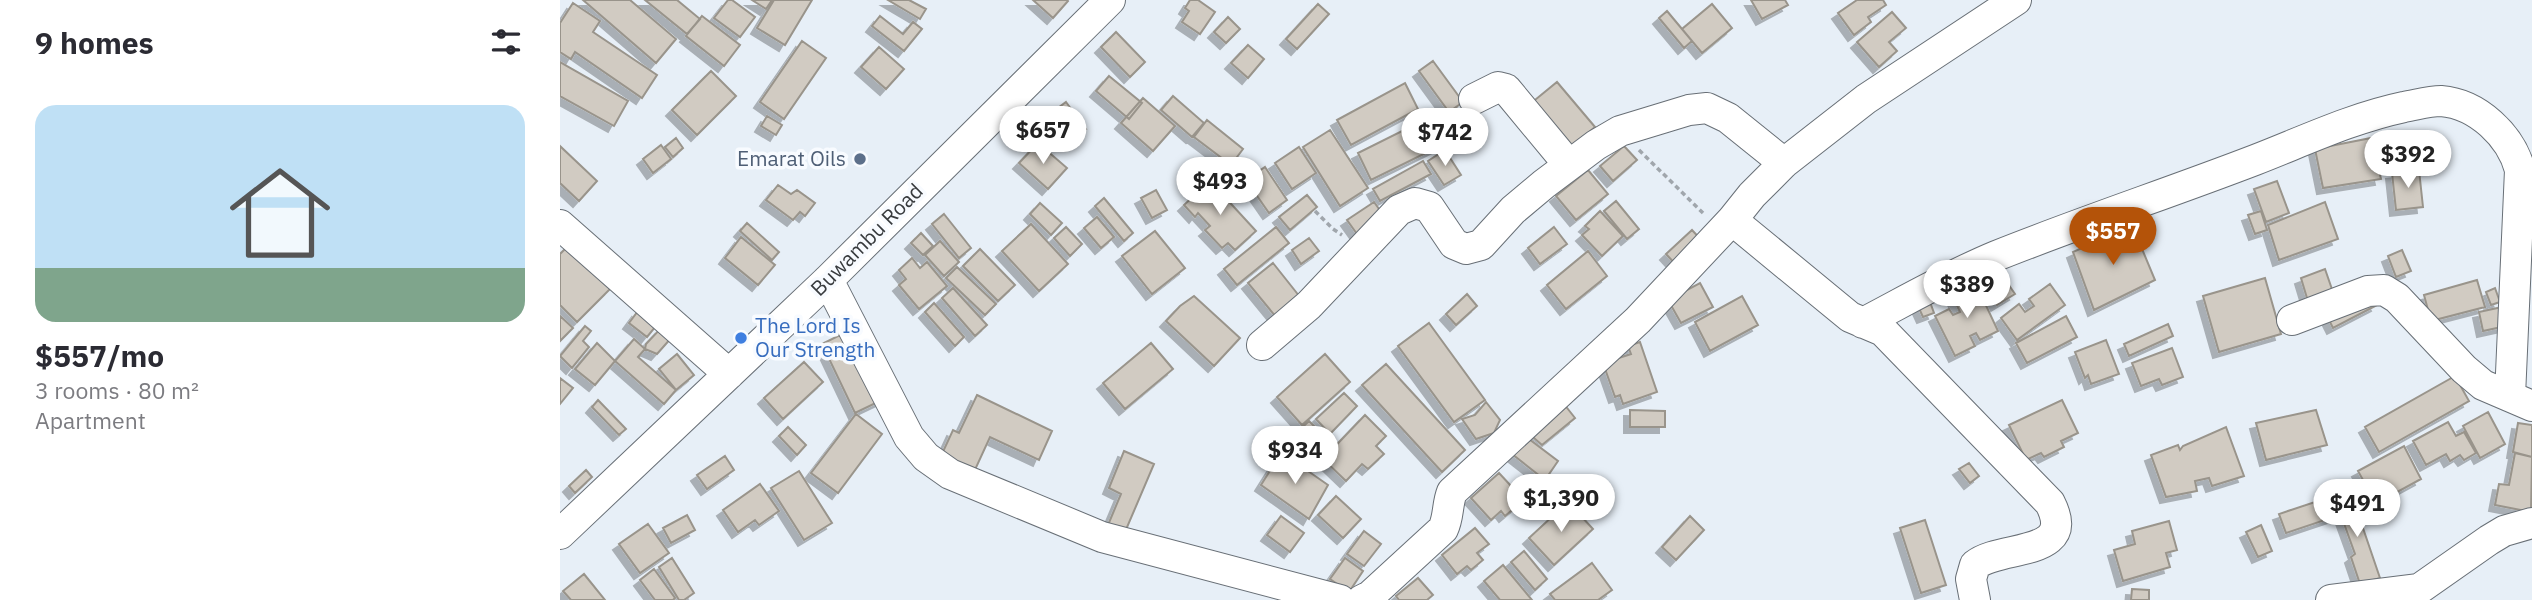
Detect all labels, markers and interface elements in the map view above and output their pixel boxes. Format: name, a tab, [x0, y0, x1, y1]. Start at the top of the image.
text: 9 homes	[35, 23, 154, 62]
icon: filters	[487, 23, 525, 61]
pin: $657	[1002, 106, 1084, 166]
pin: $742	[1404, 108, 1486, 168]
text: $657	[1015, 114, 1071, 144]
text: $742	[1417, 116, 1473, 146]
pin: $392	[2367, 130, 2449, 190]
text: $392	[2380, 138, 2436, 168]
place label: Emarat Oils	[737, 144, 846, 172]
icon: home	[217, 150, 343, 276]
marker: Emarat Oils	[852, 151, 868, 167]
pin: $493	[1179, 158, 1261, 217]
text: $493	[1192, 165, 1248, 195]
street label: Buwambu Road	[804, 177, 929, 302]
pin: $557	[2072, 208, 2154, 267]
text: $557	[2085, 215, 2141, 245]
pin: $389	[1926, 260, 2008, 320]
text: $389	[1939, 268, 1995, 298]
place label: The Lord Is Our Strength	[755, 311, 875, 363]
marker: The Lord Is Our Strength	[733, 330, 749, 346]
text: $557/mo	[35, 336, 164, 375]
text: 3 rooms · 80 m²	[35, 375, 199, 405]
text: Apartment	[35, 405, 146, 435]
pin: $934	[1254, 426, 1336, 486]
text: $934	[1267, 434, 1323, 464]
pin: $1,390	[1504, 475, 1618, 534]
pin: $491	[2316, 480, 2398, 539]
text: $1,390	[1523, 482, 1599, 512]
text: $491	[2329, 487, 2385, 517]

